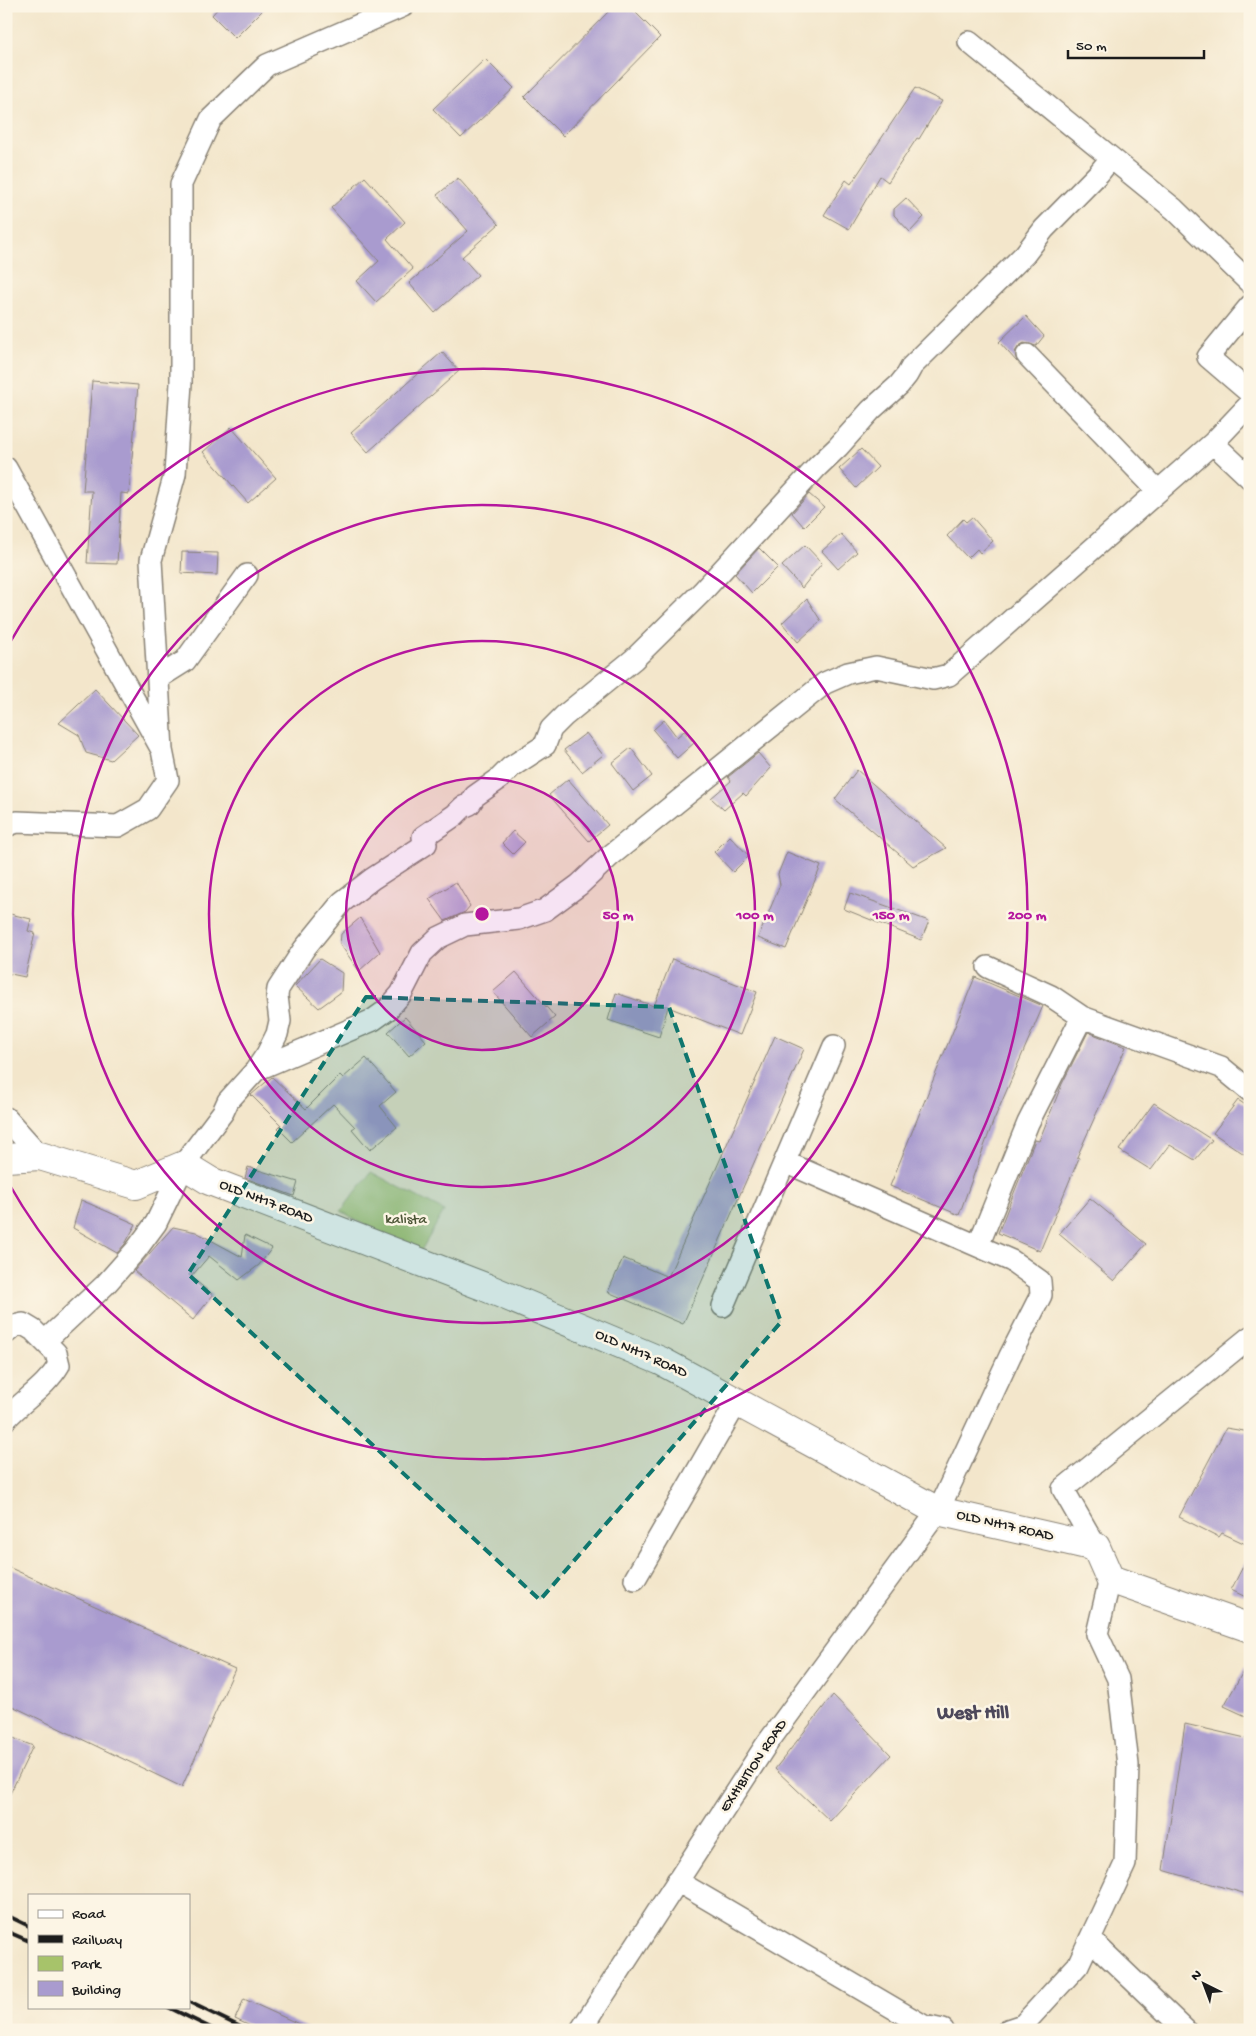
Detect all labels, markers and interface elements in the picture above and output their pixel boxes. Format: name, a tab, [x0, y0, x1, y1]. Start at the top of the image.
scale bar	[1068, 28, 1205, 60]
text: 50 m	[1076, 38, 1107, 56]
centre of rings	[473, 905, 491, 923]
text: 50 m	[603, 907, 634, 925]
text: 100 m	[735, 907, 774, 925]
text: 150 m	[872, 907, 910, 925]
text: 200 m	[1008, 907, 1047, 925]
street label: OLD NH17 ROAD	[216, 1176, 316, 1228]
park label: kalista	[385, 1211, 427, 1229]
street label: OLD NH17 ROAD	[592, 1326, 690, 1382]
street label: OLD NH17 ROAD	[955, 1506, 1056, 1546]
district label: West Hill	[936, 1703, 1010, 1726]
street label: EXHIBITION ROAD	[716, 1716, 792, 1816]
legend	[28, 1894, 190, 2008]
text: Road	[72, 1906, 106, 1924]
text: Railway	[72, 1932, 123, 1950]
text: Park	[71, 1956, 102, 1974]
north arrow	[1178, 1958, 1228, 2008]
text: N	[1188, 1967, 1206, 1986]
text: Building	[71, 1982, 121, 2000]

